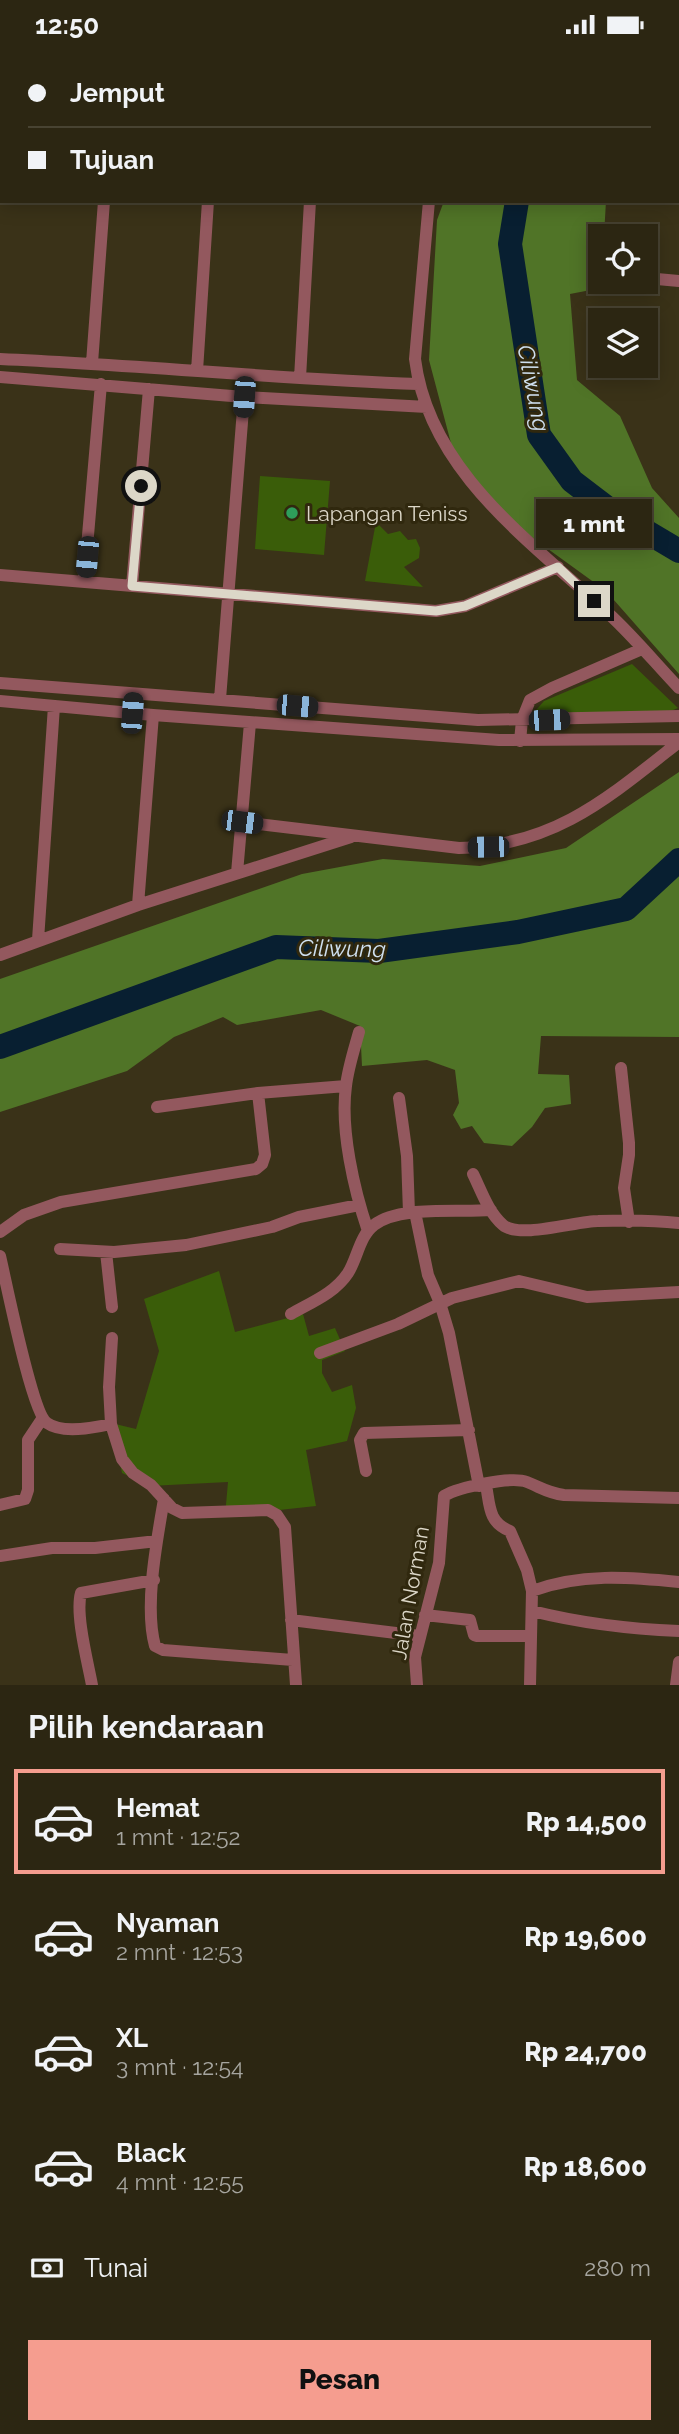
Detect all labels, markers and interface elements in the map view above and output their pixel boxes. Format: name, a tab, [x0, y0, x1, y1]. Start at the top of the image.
text: 12:50	[35, 10, 99, 40]
text: Jemput	[70, 78, 165, 108]
text: Tujuan	[70, 145, 154, 175]
map controls	[588, 224, 658, 378]
button: locate	[588, 224, 658, 294]
button: layers	[588, 308, 658, 378]
water label: Ciliwung	[512, 342, 556, 434]
car	[233, 375, 256, 419]
route start	[125, 470, 157, 502]
callout: 1 mnt	[536, 499, 652, 549]
place label: Lapangan Teniss	[306, 501, 468, 526]
marker: Lapangan Teniss	[284, 505, 300, 521]
text: 1 mnt	[563, 510, 625, 537]
car	[75, 535, 100, 579]
route end	[578, 585, 610, 617]
car	[121, 691, 144, 735]
car	[276, 694, 319, 718]
car	[528, 709, 571, 731]
car	[220, 809, 265, 835]
car	[467, 836, 510, 858]
water label: Ciliwung	[298, 934, 387, 962]
street label: Jalan Norman	[386, 1524, 434, 1662]
text: Pilih kendaraan	[28, 1708, 264, 1745]
icon: car	[32, 1790, 95, 1853]
text: Hemat	[116, 1793, 200, 1823]
text: Rp 14,500	[526, 1807, 647, 1837]
text: 1 mnt · 12:52	[116, 1823, 241, 1850]
icon: car	[32, 1905, 95, 1968]
text: Nyaman	[116, 1908, 220, 1938]
text: Rp 19,600	[524, 1922, 647, 1952]
text: 2 mnt · 12:53	[116, 1938, 243, 1965]
icon: car	[32, 2020, 95, 2083]
text: XL	[116, 2023, 148, 2053]
text: Rp 24,700	[524, 2037, 647, 2067]
text: 3 mnt · 12:54	[116, 2053, 244, 2080]
icon: car	[32, 2135, 95, 2198]
text: Black	[116, 2138, 186, 2168]
text: Rp 18,600	[524, 2152, 647, 2182]
text: 4 mnt · 12:55	[116, 2168, 244, 2195]
icon: cash	[28, 2249, 66, 2287]
text: Tunai	[84, 2253, 148, 2283]
text: 280 m	[584, 2254, 651, 2281]
button: Pesan	[28, 2340, 651, 2420]

